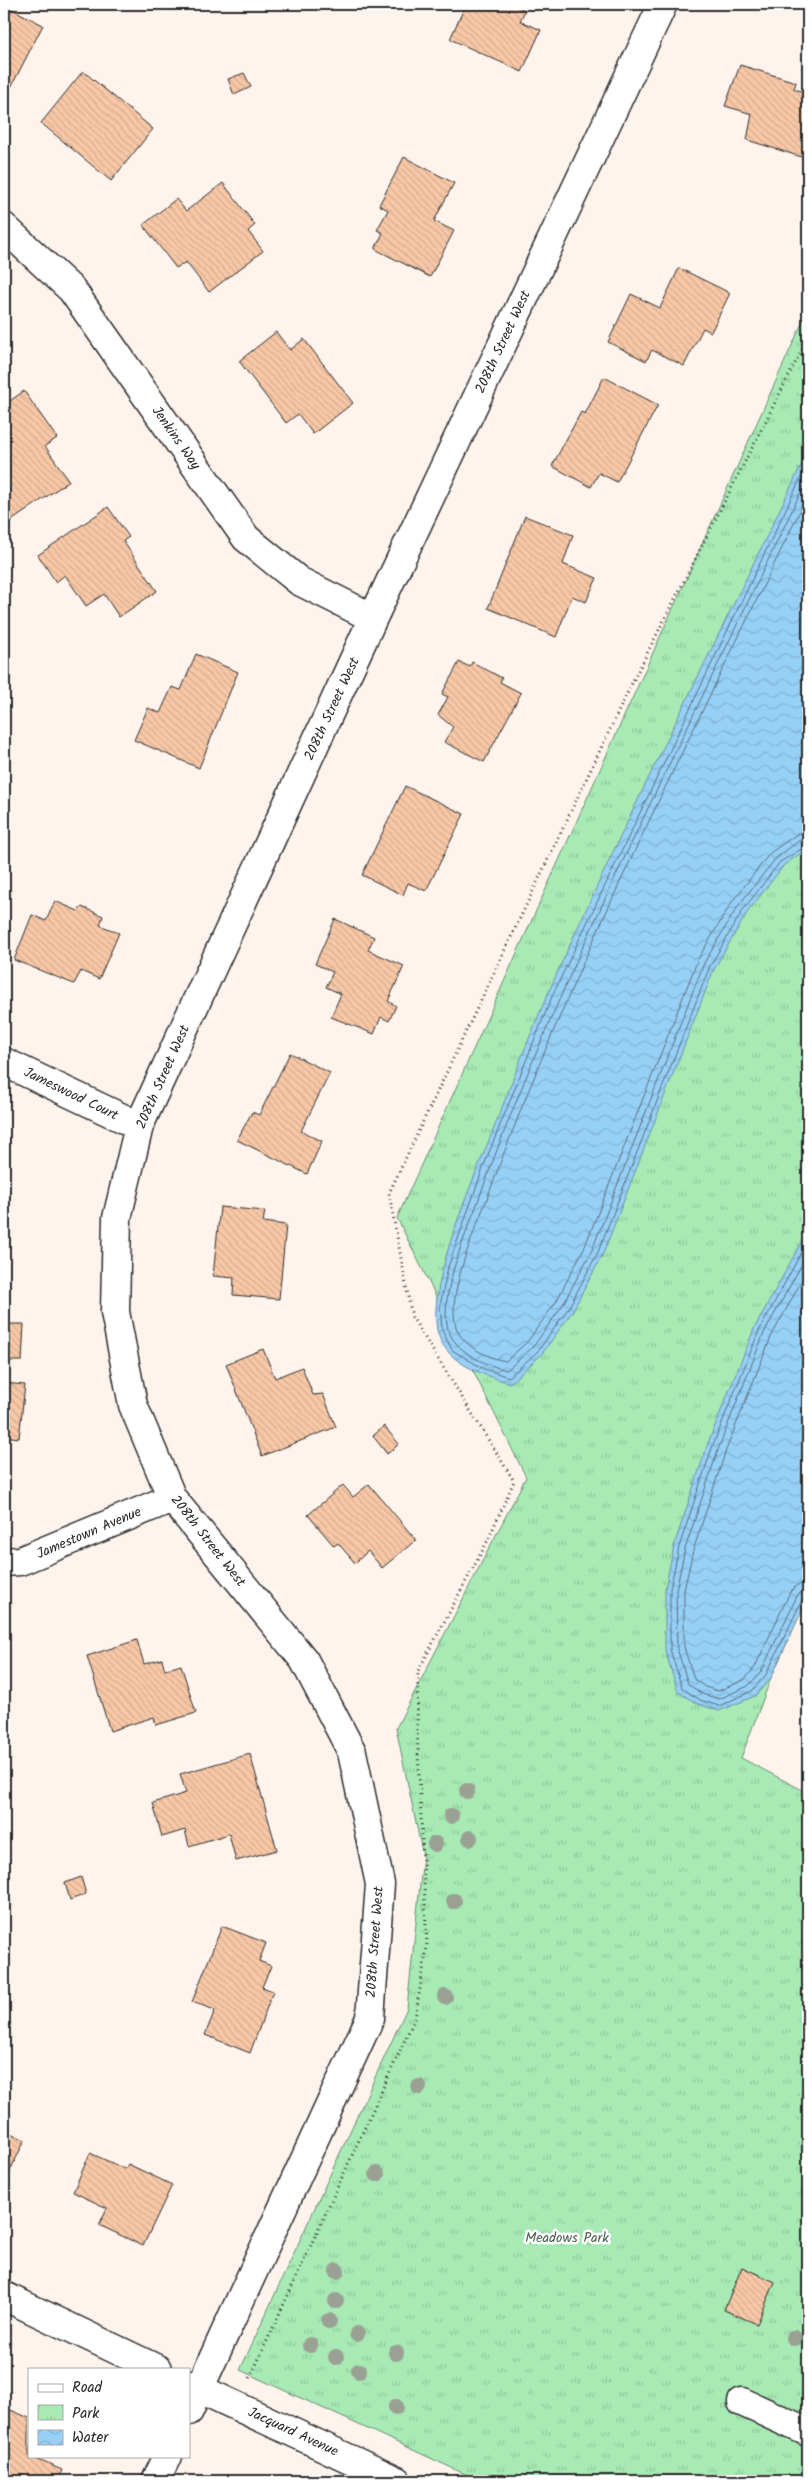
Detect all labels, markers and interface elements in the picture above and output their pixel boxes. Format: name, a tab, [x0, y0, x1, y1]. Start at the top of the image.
street label: 208th Street West	[469, 286, 537, 397]
street label: Jenkins Way	[146, 402, 206, 475]
street label: 208th Street West	[298, 653, 366, 764]
street label: 208th Street West	[130, 1021, 196, 1133]
street label: Jameswood Court	[20, 1062, 123, 1127]
street label: 208th Street West	[165, 1490, 251, 1592]
street label: Jamestown Avenue	[33, 1501, 145, 1565]
street label: 208th Street West	[360, 1885, 390, 1999]
park label: Meadows Park	[525, 2227, 609, 2249]
legend	[28, 2368, 190, 2458]
text: Road	[72, 2376, 103, 2400]
street label: Jacquard Avenue	[244, 2401, 343, 2463]
text: Park	[72, 2402, 100, 2426]
text: Water	[72, 2426, 109, 2450]

